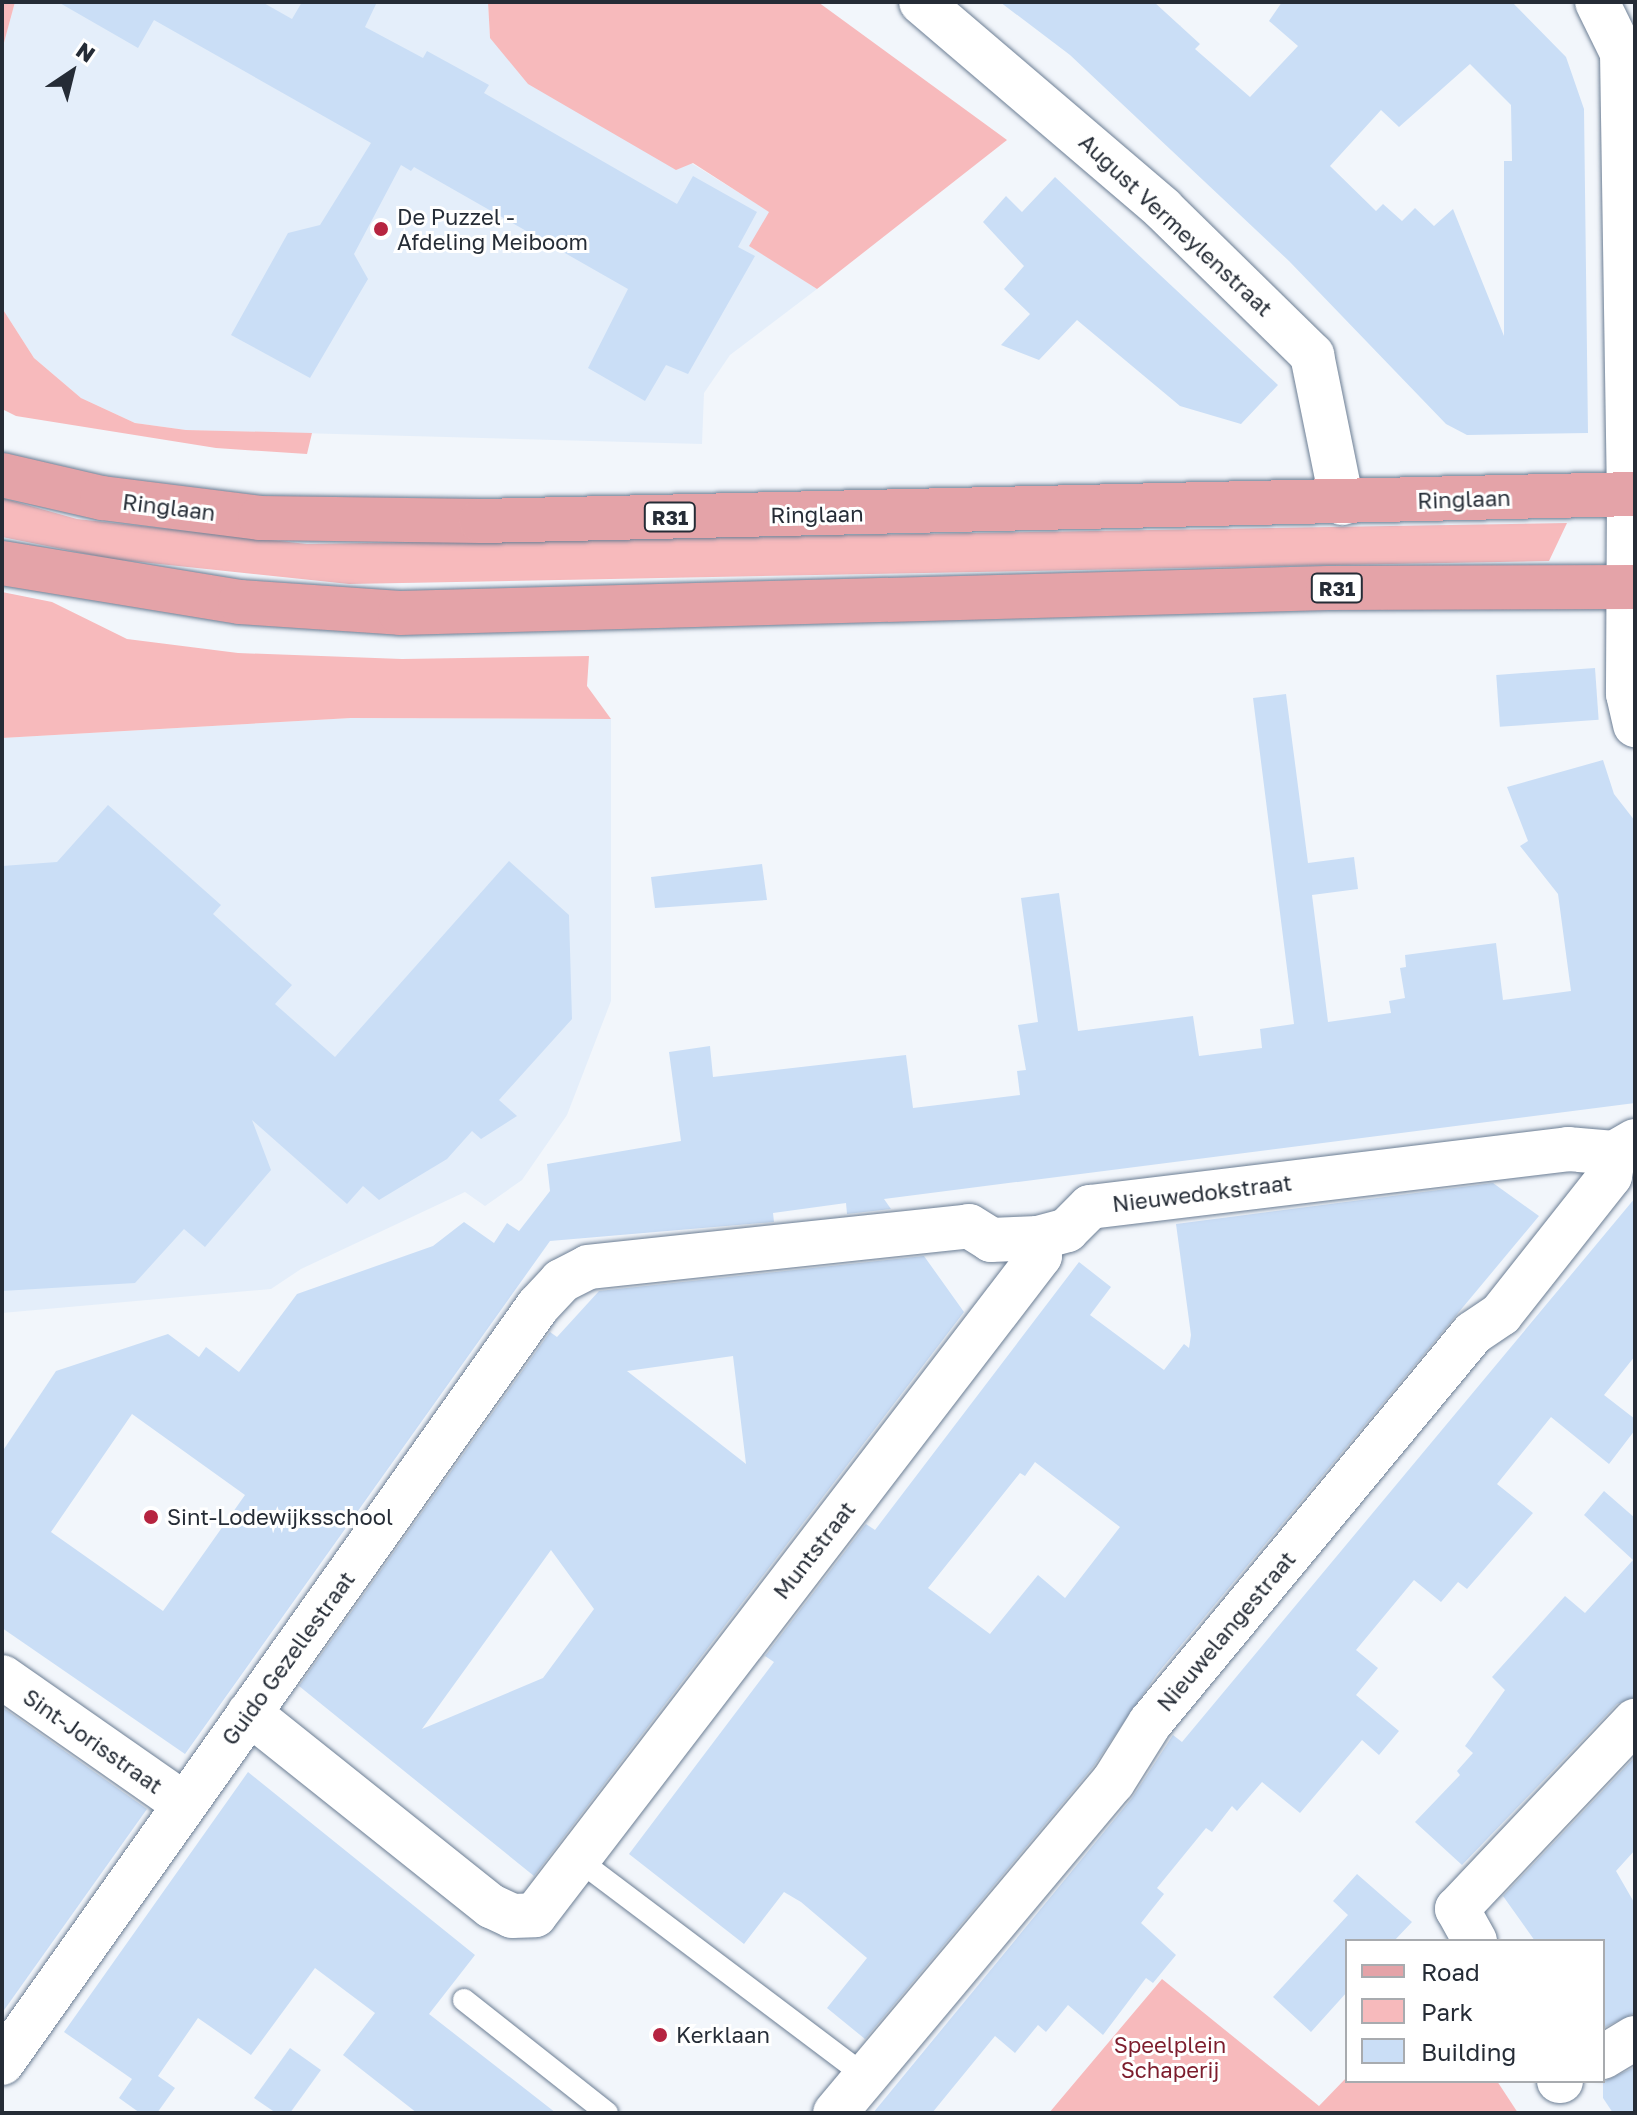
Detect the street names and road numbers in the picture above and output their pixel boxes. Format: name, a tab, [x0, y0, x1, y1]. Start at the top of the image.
street label: August Vermeylenstraat	[1074, 129, 1278, 321]
street label: Ringlaan	[1417, 484, 1511, 514]
street label: Ringlaan	[121, 488, 217, 526]
street label: Ringlaan	[770, 500, 864, 528]
road number: R31	[642, 501, 698, 533]
road number: R31	[1309, 572, 1365, 604]
street label: Nieuwedokstraat	[1111, 1169, 1293, 1217]
street label: Muntstraat	[768, 1496, 860, 1604]
street label: Nieuwelangestraat	[1151, 1546, 1301, 1716]
street label: Guido Gezellestraat	[216, 1566, 360, 1750]
street label: Sint-Jorisstraat	[18, 1683, 168, 1799]

